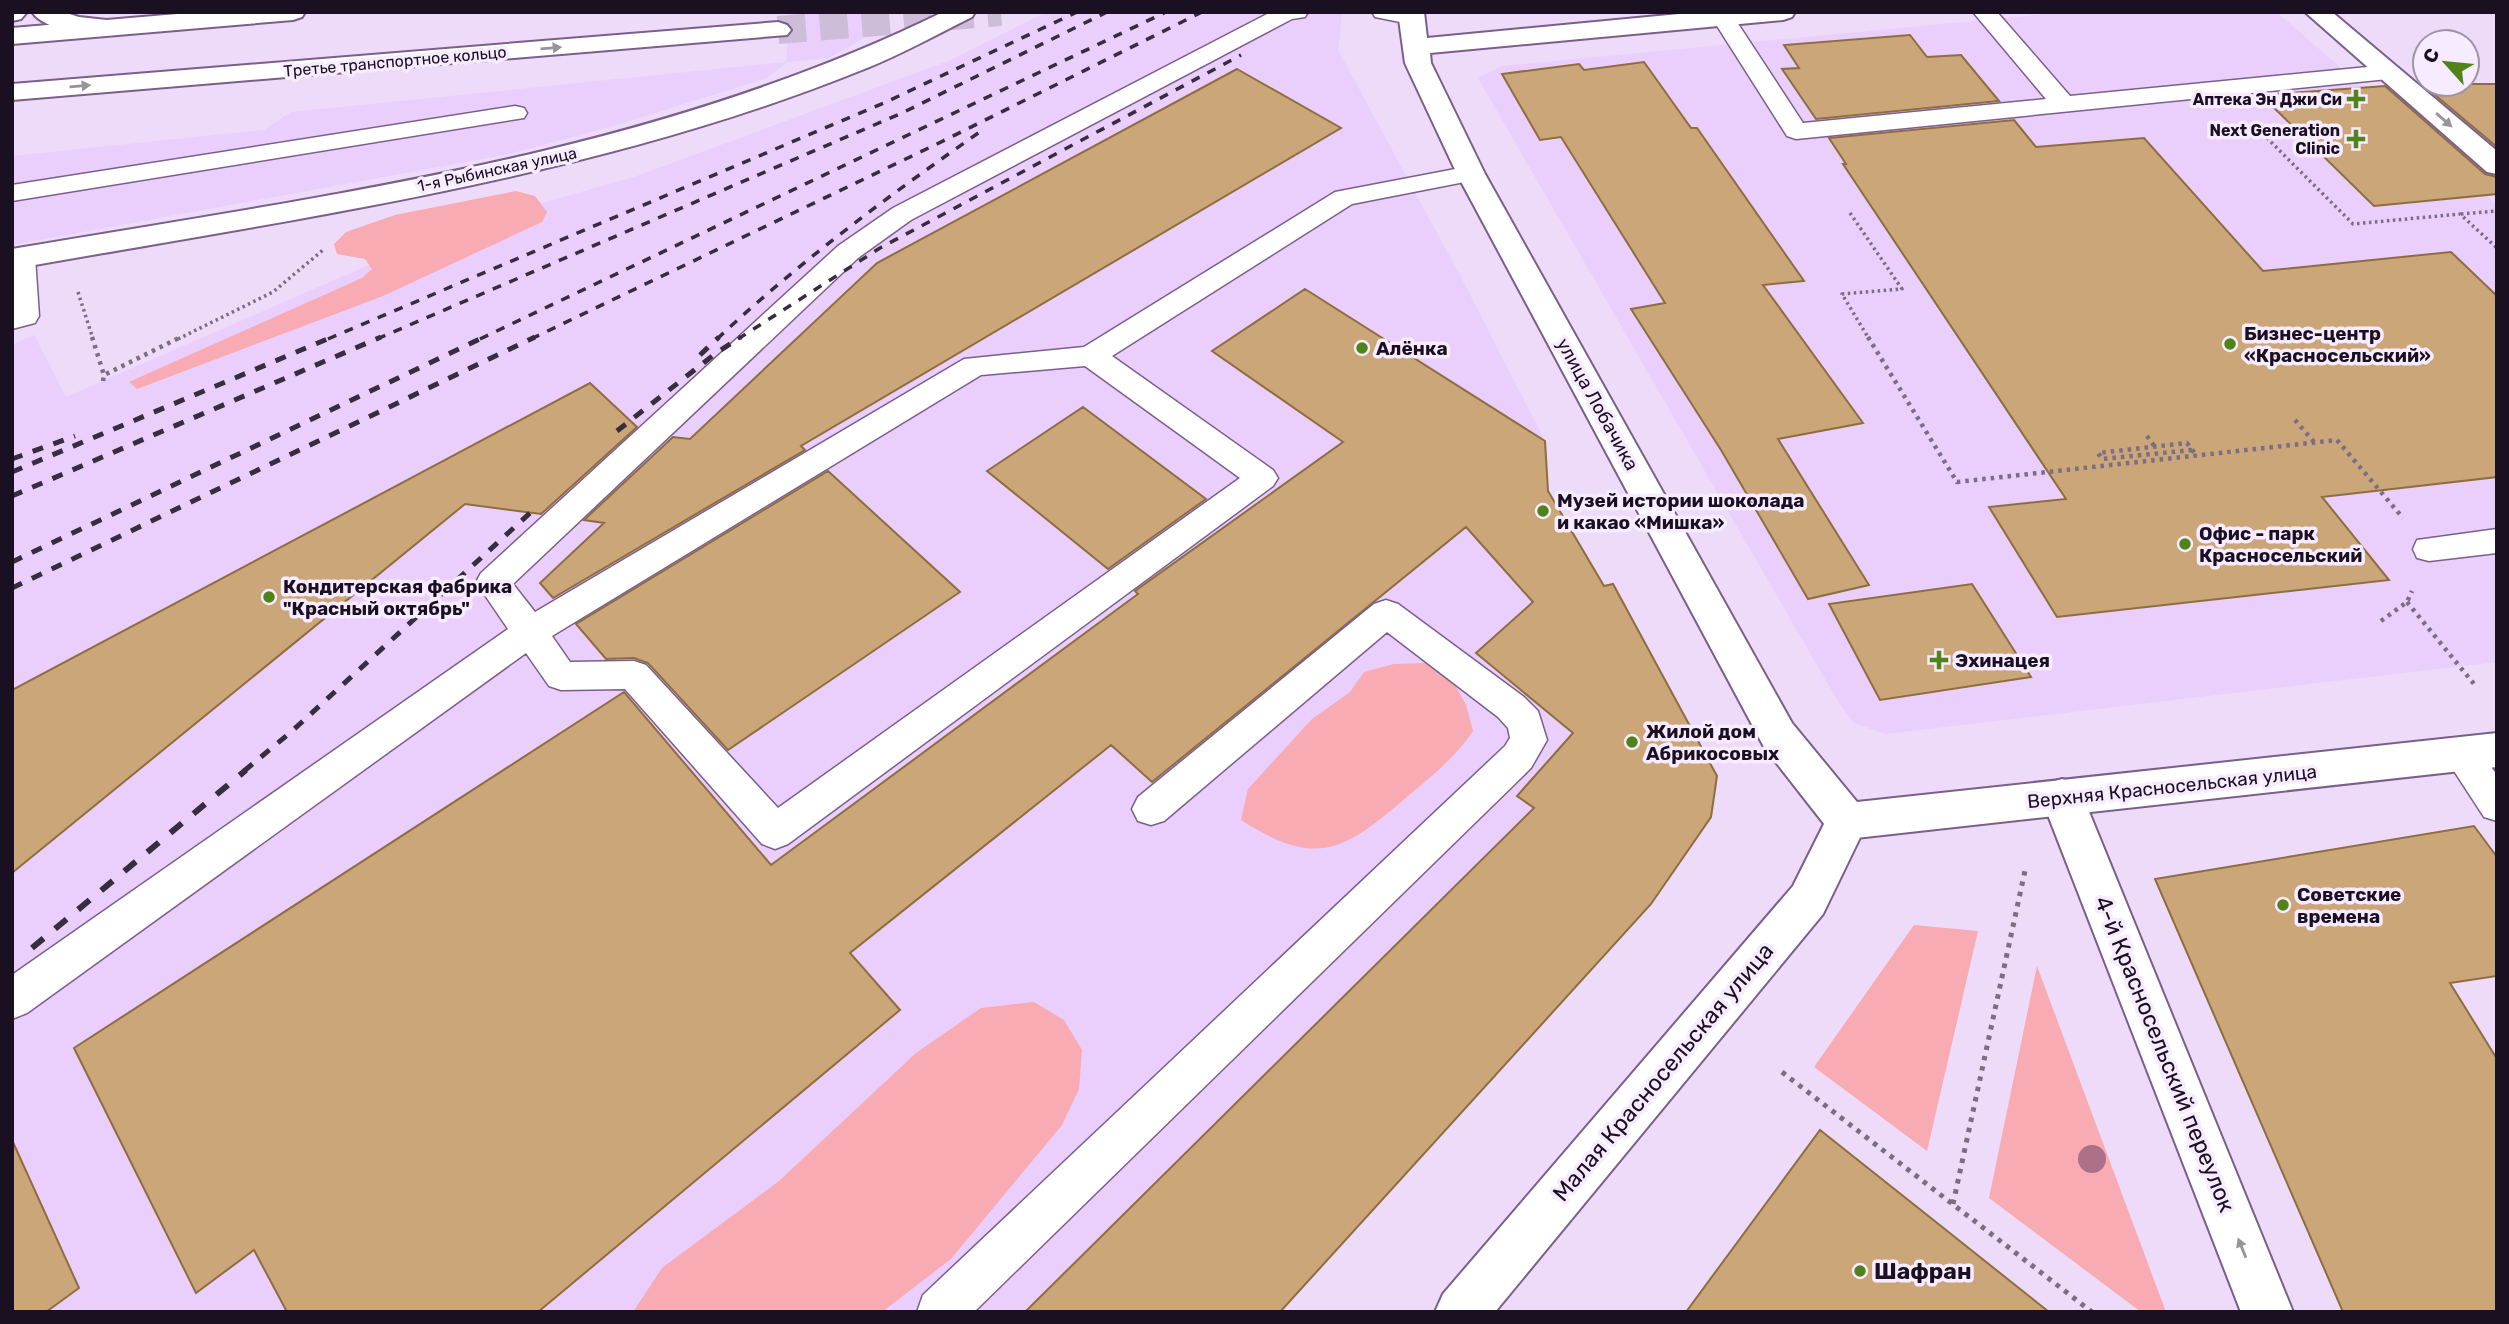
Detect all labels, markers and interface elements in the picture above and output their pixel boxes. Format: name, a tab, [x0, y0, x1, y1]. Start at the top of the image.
north arrow	[2411, 28, 2481, 98]
street label: Третье транспортное кольцо	[283, 42, 507, 81]
one-way arrow	[540, 42, 562, 53]
text: С	[2418, 44, 2445, 67]
one-way arrow	[69, 80, 91, 91]
place label: Аптека Эн Джи Си	[2193, 90, 2342, 109]
marker: Аптека Эн Джи Си	[2348, 91, 2364, 107]
one-way arrow	[2435, 112, 2452, 127]
place label: Next Generation Clinic	[2210, 121, 2340, 158]
marker: Next Generation Clinic	[2346, 129, 2366, 149]
street label: 1-я Рыбинская улица	[416, 143, 579, 196]
place label: Бизнес-центр «Красносельский»	[2244, 322, 2431, 367]
street label: улица Лобачика	[1552, 334, 1643, 474]
marker: Бизнес-центр «Красносельский»	[2222, 336, 2238, 352]
place label: Алёнка	[1376, 337, 1448, 360]
marker: Алёнка	[1354, 340, 1370, 356]
place label: Музей истории шоколада и какао «Мишка»	[1557, 489, 1804, 534]
marker: Музей истории шоколада и какао «Мишка»	[1535, 503, 1551, 519]
place label: Офис - парк Красносельский	[2199, 522, 2362, 567]
marker: Офис - парк Красносельский	[2177, 536, 2193, 552]
place label: Кондитерская фабрика "Красный октябрь"	[283, 575, 512, 620]
marker: Кондитерская фабрика "Красный октябрь"	[261, 589, 277, 605]
place label: Эхинацея	[1955, 649, 2050, 672]
marker: Эхинацея	[1929, 650, 1949, 670]
place label: Жилой дом Абрикосовых	[1646, 720, 1779, 765]
marker: Жилой дом Абрикосовых	[1624, 734, 1640, 750]
street label: Верхняя Красносельская улица	[2026, 760, 2318, 813]
place label: Советские времена	[2297, 883, 2401, 928]
street label: 4-й Красносельский переулок	[2089, 892, 2241, 1216]
marker: Советские времена	[2275, 897, 2291, 913]
street label: Малая Красносельская улица	[1547, 937, 1779, 1207]
one-way arrow	[2236, 1238, 2247, 1259]
place label: Шафран	[1874, 1257, 1972, 1285]
marker: Шафран	[1852, 1263, 1868, 1279]

